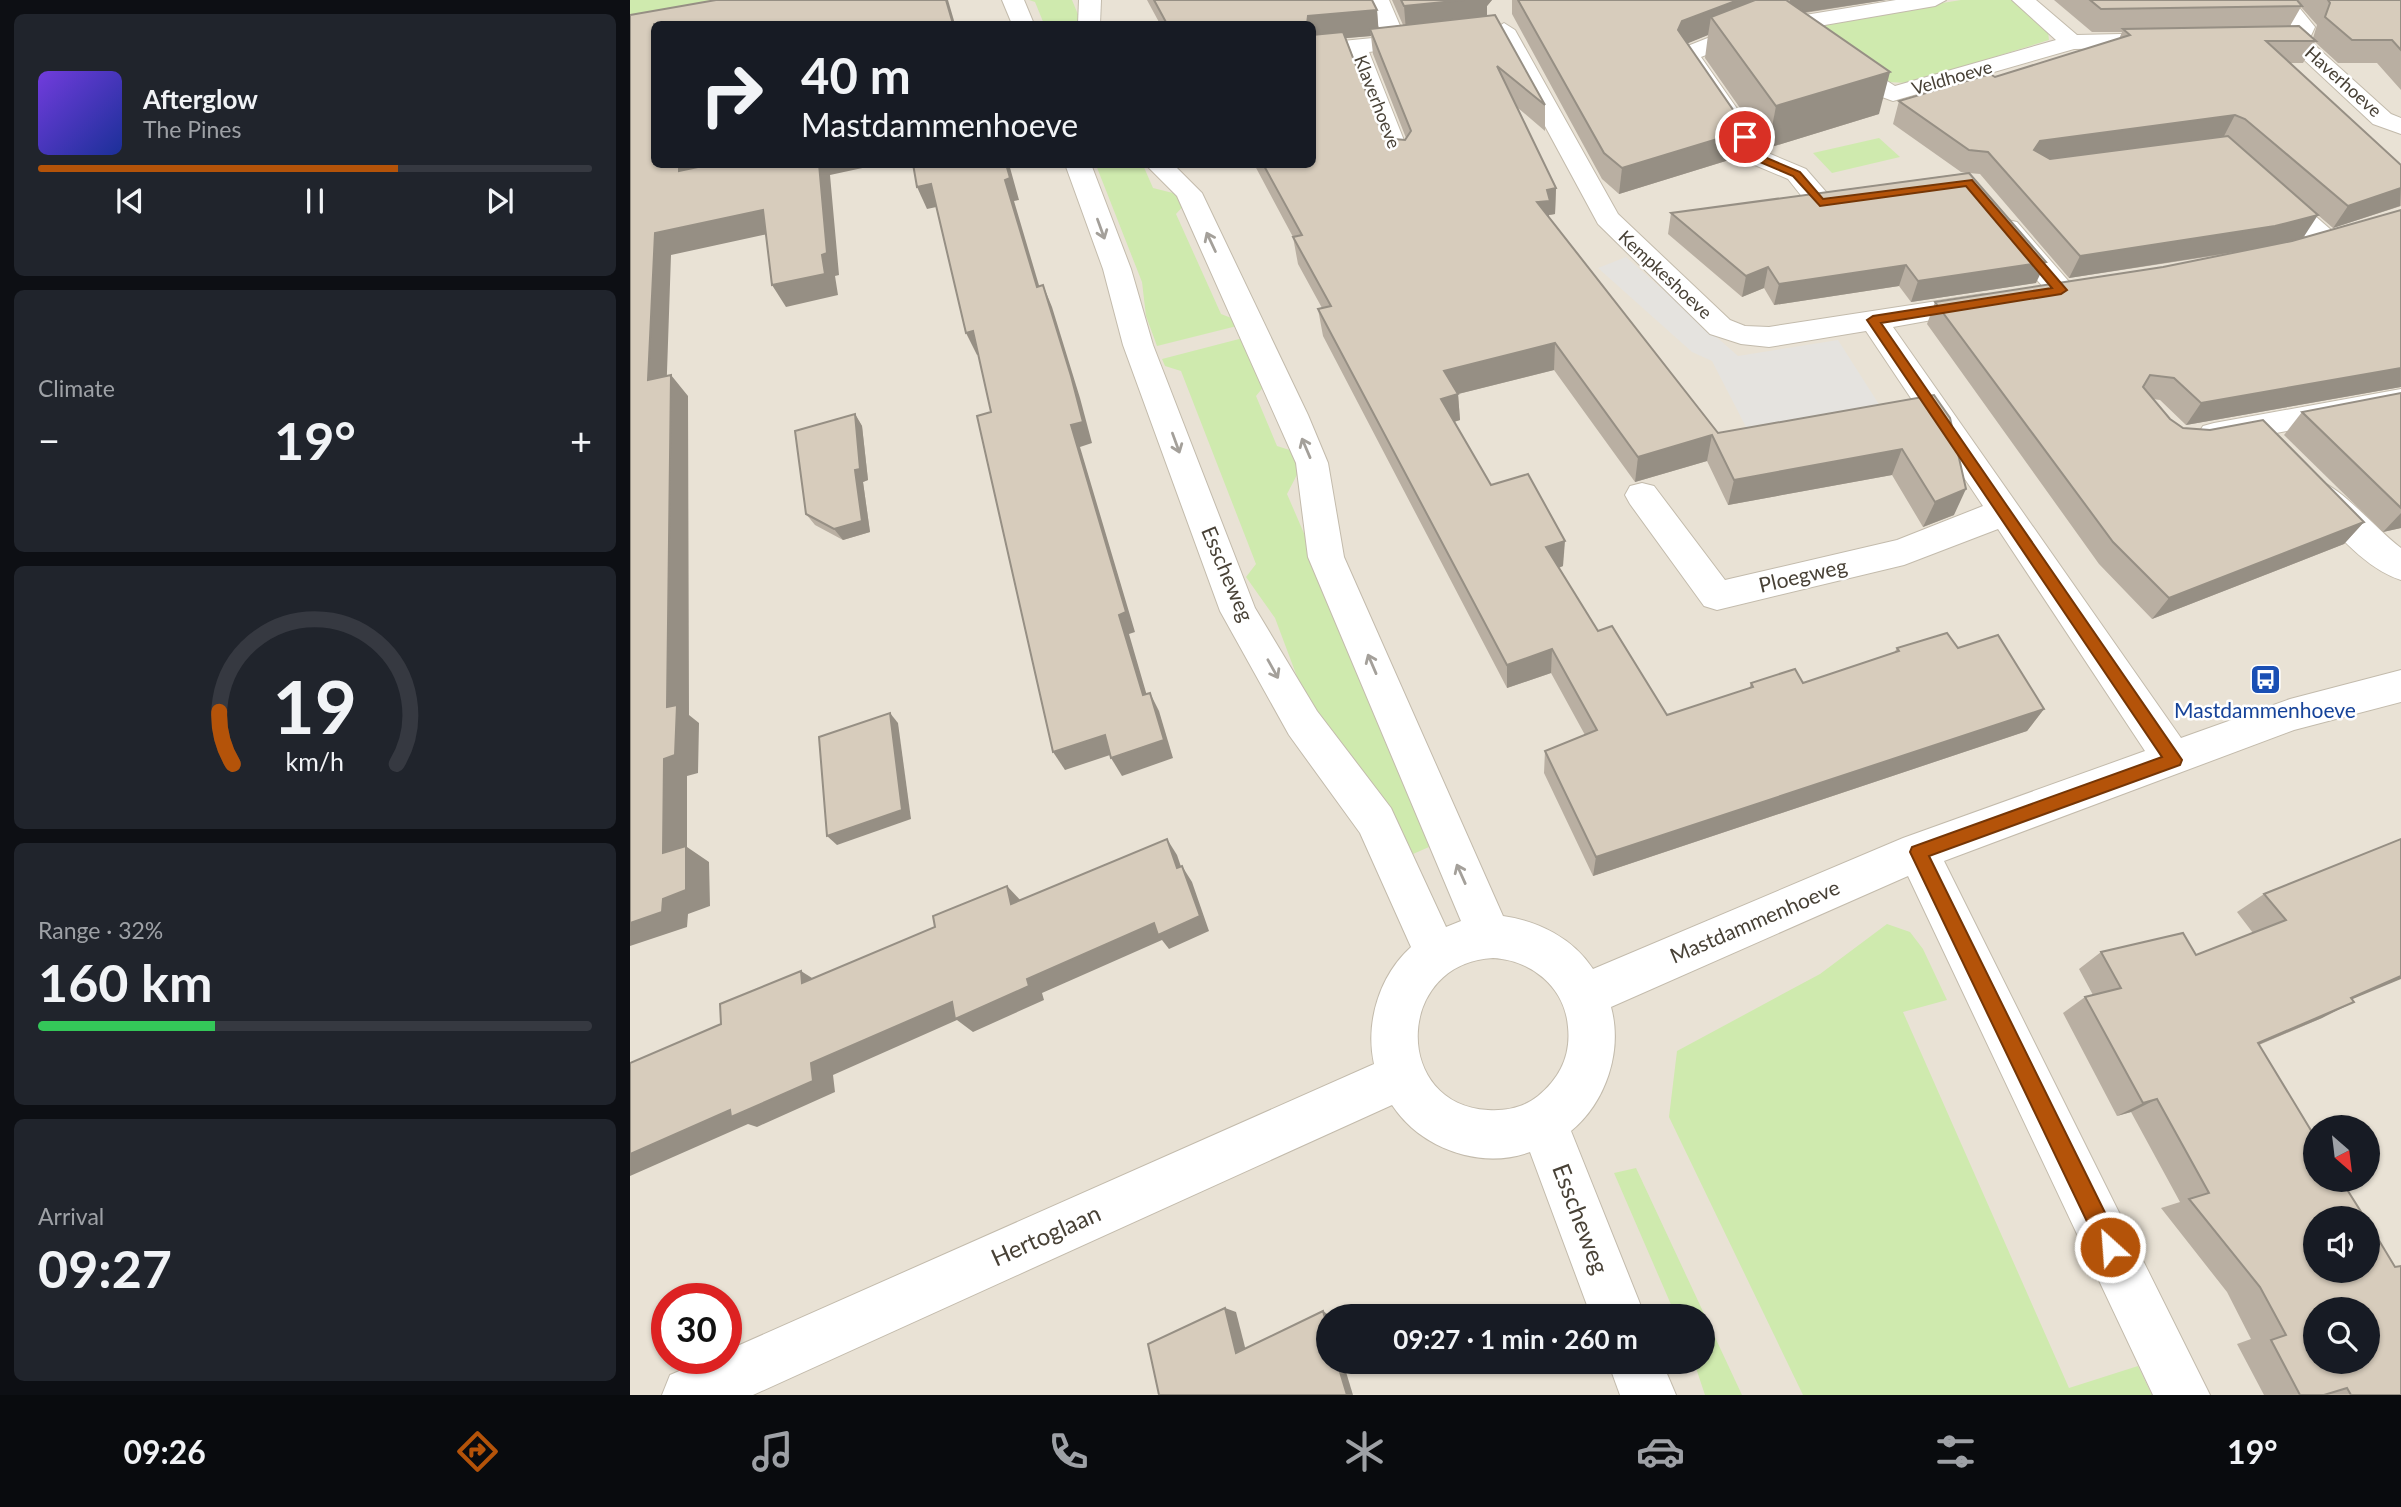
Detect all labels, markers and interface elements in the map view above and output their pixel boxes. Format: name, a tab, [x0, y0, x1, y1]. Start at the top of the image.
street label: Haverhoeve	[2301, 41, 2386, 121]
text: 40 m	[801, 46, 911, 104]
icon: right	[686, 49, 777, 140]
street label: Klaverhoeve	[1350, 52, 1406, 151]
street label: Veldhoeve	[1909, 55, 1995, 99]
text: Afterglow	[143, 83, 258, 115]
text: Mastdammenhoeve	[801, 105, 1078, 144]
pin	[1715, 107, 1775, 167]
text: The Pines	[143, 115, 241, 143]
icon: arrive	[1726, 118, 1764, 156]
icon: previous	[111, 182, 149, 220]
icon: pause	[296, 182, 334, 220]
icon: next	[481, 182, 519, 220]
one-way arrow	[1096, 217, 1109, 239]
street label: Kempkeshoeve	[1614, 225, 1717, 323]
one-way arrow	[1204, 232, 1218, 253]
text: Climate	[38, 374, 115, 402]
text: 19°	[274, 409, 356, 471]
text: −	[38, 417, 60, 463]
text: +	[570, 417, 592, 463]
one-way arrow	[1171, 432, 1183, 454]
one-way arrow	[1298, 438, 1311, 460]
street label: Esscheweg	[1197, 522, 1260, 625]
street label: Ploegweg	[1756, 552, 1849, 597]
one-way arrow	[1365, 654, 1378, 676]
one-way arrow	[1267, 658, 1280, 679]
text: 19	[273, 662, 357, 750]
bus stop icon: Mastdammenhoeve	[2248, 662, 2282, 696]
place label: Mastdammenhoeve	[2174, 697, 2356, 722]
text: km/h	[286, 745, 344, 775]
one-way arrow	[1454, 864, 1467, 885]
street label: Mastdammenhoeve	[1666, 874, 1843, 968]
text: Range · 32%	[38, 916, 163, 944]
text: 160 km	[38, 951, 212, 1013]
north arrow	[2303, 1115, 2380, 1192]
map controls	[2303, 1115, 2380, 1374]
street label: Esscheweg	[1547, 1159, 1616, 1278]
street label: Hertoglaan	[986, 1198, 1105, 1272]
text: Arrival	[38, 1202, 104, 1230]
button: sound	[2303, 1206, 2380, 1283]
position arrow	[2073, 1210, 2147, 1284]
text: 09:27	[38, 1237, 172, 1299]
speed limit sign: 30	[651, 1283, 742, 1374]
button: search	[2303, 1297, 2380, 1374]
text: 09:27 · 1 min · 260 m	[1393, 1323, 1638, 1355]
icon: directions	[453, 1427, 502, 1476]
icon: music	[748, 1427, 797, 1476]
icon: phone	[1044, 1427, 1093, 1476]
icon: climate	[1340, 1427, 1389, 1476]
icon: car	[1636, 1427, 1685, 1476]
icon: filters	[1931, 1427, 1980, 1476]
text: 09:26	[123, 1432, 206, 1471]
text: 19°	[2227, 1432, 2278, 1471]

